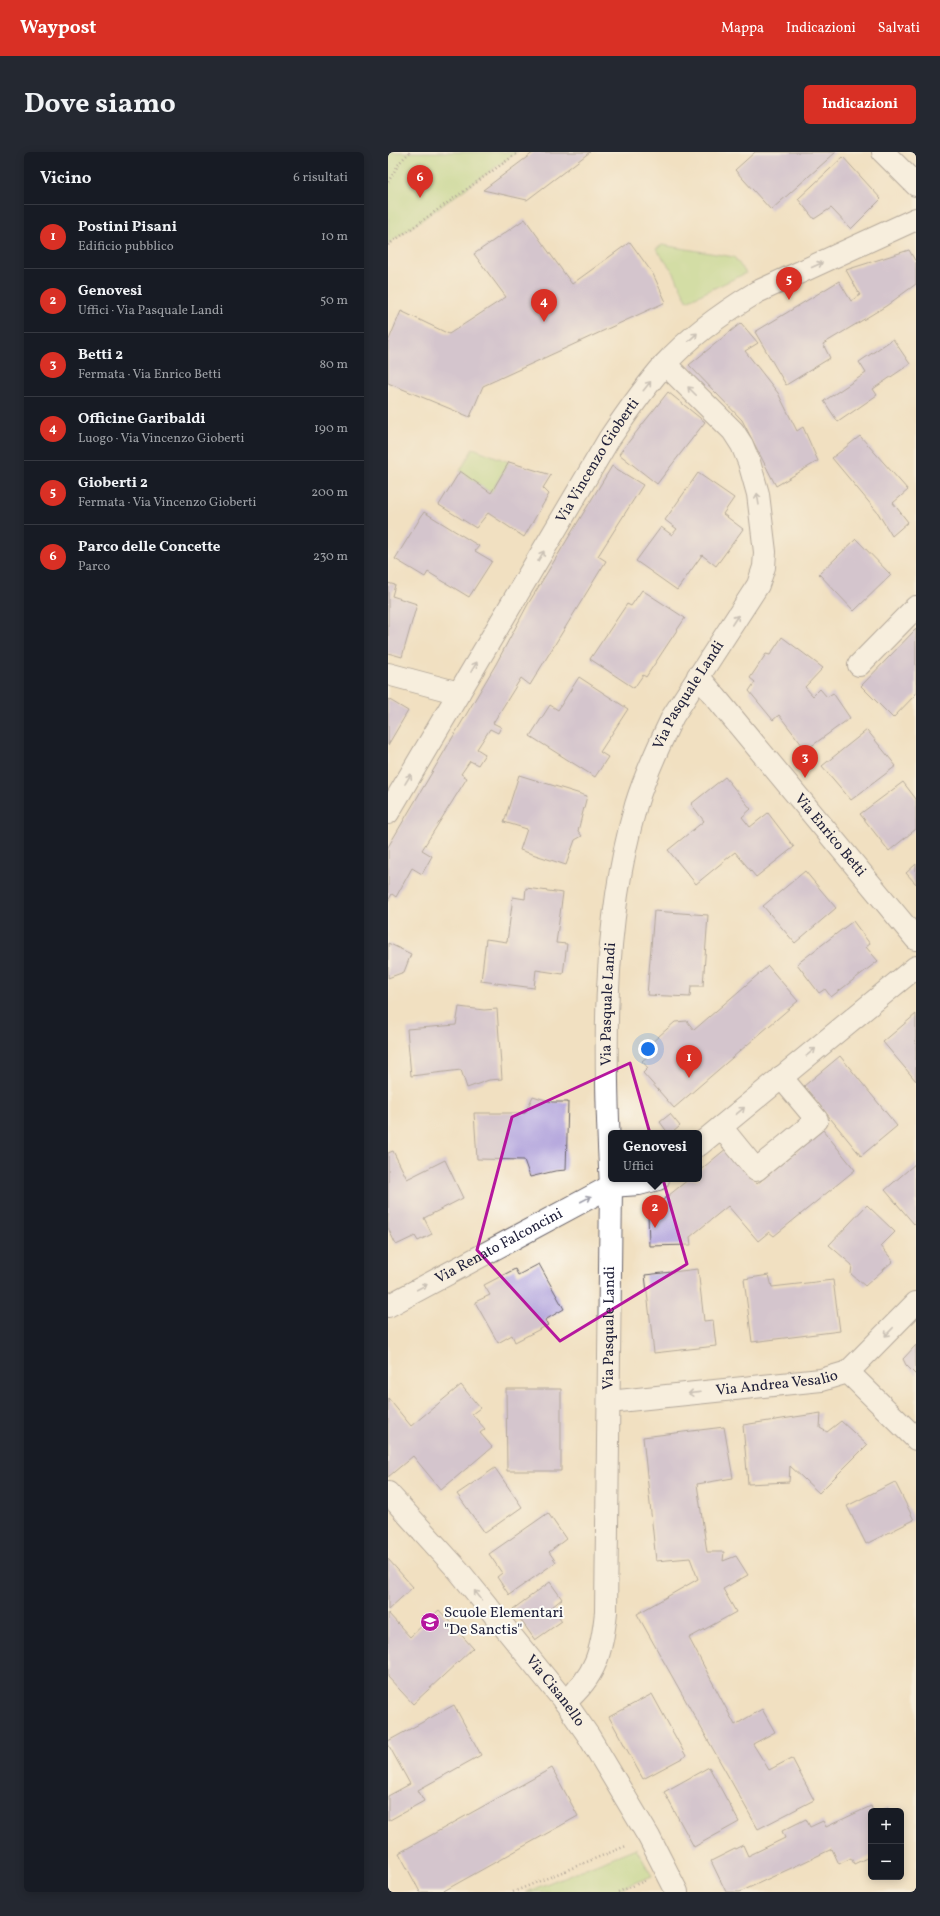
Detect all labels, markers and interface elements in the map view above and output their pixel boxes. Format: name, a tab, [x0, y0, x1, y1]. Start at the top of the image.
text: Waypost	[20, 15, 96, 41]
text: Mappa	[721, 19, 764, 38]
text: Indicazioni	[786, 19, 856, 38]
text: Salvati	[878, 19, 920, 38]
text: Dove siamo	[24, 85, 176, 124]
button: Indicazioni	[804, 85, 916, 124]
pin: 6	[407, 165, 433, 198]
text: Vicino	[40, 167, 91, 190]
text: 6 risultati	[293, 169, 348, 187]
text: Postini Pisani	[78, 217, 177, 238]
text: 1	[50, 228, 56, 246]
text: 10 m	[321, 228, 348, 246]
text: Edificio pubblico	[78, 238, 174, 256]
one-way arrow	[810, 261, 822, 268]
pin: 5	[776, 267, 802, 300]
text: Genovesi	[78, 281, 142, 302]
pin: 4	[531, 289, 557, 322]
text: 2	[50, 292, 56, 310]
text: 50 m	[320, 292, 348, 310]
text: Uffici · Via Pasquale Landi	[78, 302, 223, 320]
one-way arrow	[688, 333, 698, 342]
text: Betti 2	[78, 345, 123, 366]
text: 3	[50, 356, 56, 374]
text: 80 m	[319, 356, 348, 374]
text: Fermata · Via Enrico Betti	[78, 366, 221, 384]
one-way arrow	[642, 381, 651, 392]
one-way arrow	[687, 386, 697, 396]
street label: Via Vincenzo Gioberti	[551, 394, 644, 527]
text: Officine Garibaldi	[78, 409, 206, 430]
text: 4	[49, 420, 57, 438]
text: 190 m	[314, 420, 348, 438]
text: Luogo · Via Vincenzo Gioberti	[78, 430, 244, 448]
text: Gioberti 2	[78, 473, 148, 494]
text: 5	[50, 484, 56, 502]
text: 200 m	[311, 484, 348, 502]
one-way arrow	[754, 493, 762, 506]
text: Fermata · Via Vincenzo Gioberti	[78, 494, 256, 512]
text: Parco delle Concette	[78, 537, 220, 558]
text: 6	[49, 548, 57, 566]
text: 230 m	[313, 548, 348, 566]
one-way arrow	[537, 551, 545, 562]
text: Parco	[78, 558, 110, 576]
one-way arrow	[731, 615, 739, 626]
street label: Via Pasquale Landi	[648, 637, 730, 753]
one-way arrow	[470, 662, 478, 673]
pin: 3	[792, 745, 818, 778]
one-way arrow	[404, 774, 412, 785]
street label: Via Enrico Betti	[789, 789, 871, 882]
street label: Via Pasquale Landi	[596, 941, 622, 1066]
your location	[638, 1039, 658, 1059]
pin: 1	[676, 1045, 702, 1078]
one-way arrow	[806, 1048, 816, 1057]
one-way arrow	[734, 1107, 745, 1116]
popup	[608, 1130, 702, 1182]
text: Genovesi	[623, 1137, 687, 1158]
text: Uffici	[623, 1158, 654, 1176]
one-way arrow	[580, 1195, 592, 1202]
pin: 2	[642, 1195, 668, 1228]
street label: Via Renato Falconcini	[431, 1203, 566, 1289]
street label: Via Pasquale Landi	[598, 1266, 621, 1390]
one-way arrow	[416, 1283, 428, 1290]
one-way arrow	[885, 1326, 894, 1336]
street label: Via Andrea Vesalio	[715, 1365, 841, 1401]
one-way arrow	[688, 1390, 701, 1397]
one-way arrow	[474, 1590, 483, 1601]
place label: Scuole Elementari "De Sanctis"	[444, 1603, 563, 1641]
school or university icon: Scuole Elementari "De Sanctis"	[419, 1611, 441, 1633]
street label: Via Cisanello	[520, 1650, 590, 1731]
map controls	[868, 1808, 904, 1880]
button: +	[868, 1808, 904, 1844]
button: −	[868, 1844, 904, 1880]

